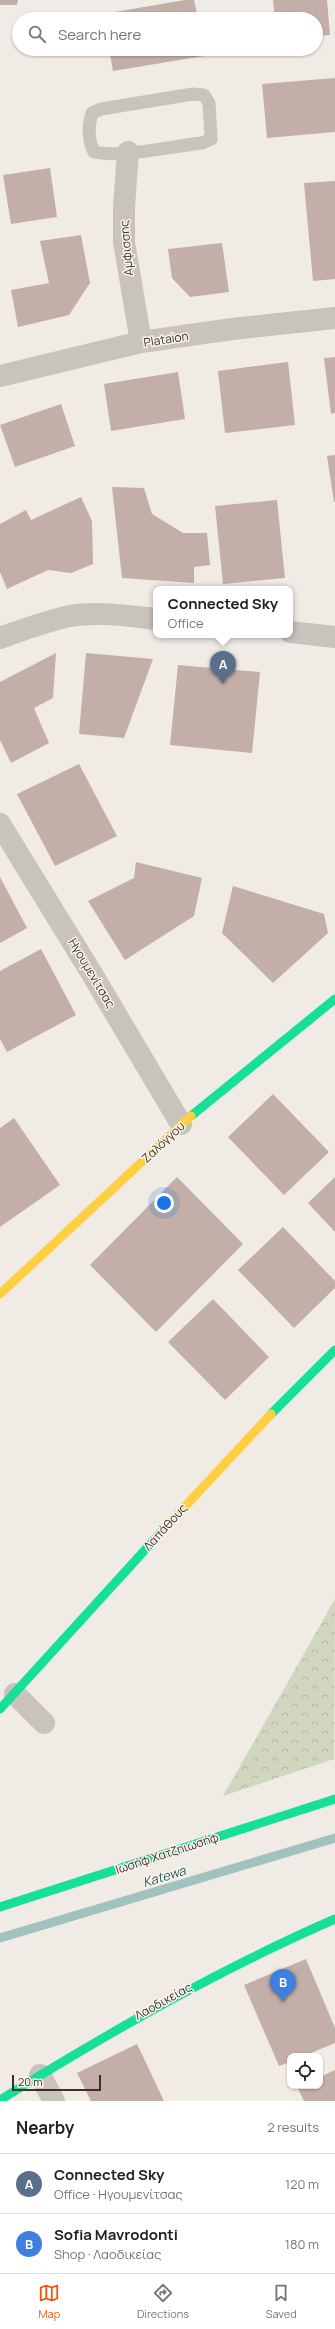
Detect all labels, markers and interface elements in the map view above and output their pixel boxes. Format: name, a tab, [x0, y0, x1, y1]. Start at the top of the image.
search box	[12, 12, 323, 56]
icon: search	[26, 23, 48, 45]
text: Search here	[58, 24, 141, 45]
street label: Αμφισσης	[115, 219, 137, 277]
street label: Plataion	[142, 327, 190, 351]
popup	[153, 586, 293, 638]
text: Connected Sky	[168, 593, 278, 614]
text: Office	[168, 614, 204, 632]
pin: A	[210, 651, 236, 684]
street label: Ηγουμενίτσας	[65, 935, 120, 1011]
street label: Ζαλόγγου	[138, 1118, 188, 1166]
your location	[154, 1193, 174, 1213]
street label: Λαπάθους	[139, 1499, 191, 1554]
street label: Ιωσήφ Χατζηιωσήφ	[113, 1828, 221, 1878]
water label: Katewa	[140, 1861, 188, 1891]
pin: B	[270, 1969, 296, 2002]
street label: Λαοδικείας	[131, 1978, 195, 2024]
map controls	[287, 2053, 323, 2089]
button: locate	[287, 2053, 323, 2089]
scale bar	[12, 2073, 101, 2092]
text: 20 m	[18, 2074, 43, 2089]
text: Nearby	[16, 2116, 74, 2139]
text: 2 results	[267, 2118, 319, 2136]
text: Connected Sky	[54, 2164, 164, 2185]
text: A	[25, 2175, 33, 2193]
text: 120 m	[285, 2175, 319, 2193]
text: Office · Ηγουμενίτσας	[54, 2185, 183, 2203]
text: Sofia Mavrodonti	[54, 2224, 178, 2245]
text: B	[25, 2235, 33, 2253]
text: 180 m	[285, 2235, 319, 2253]
text: Shop · Λαοδικείας	[54, 2245, 161, 2263]
tab: Map	[38, 2282, 60, 2321]
tab: Directions	[137, 2282, 189, 2321]
tab: Saved	[266, 2282, 297, 2321]

